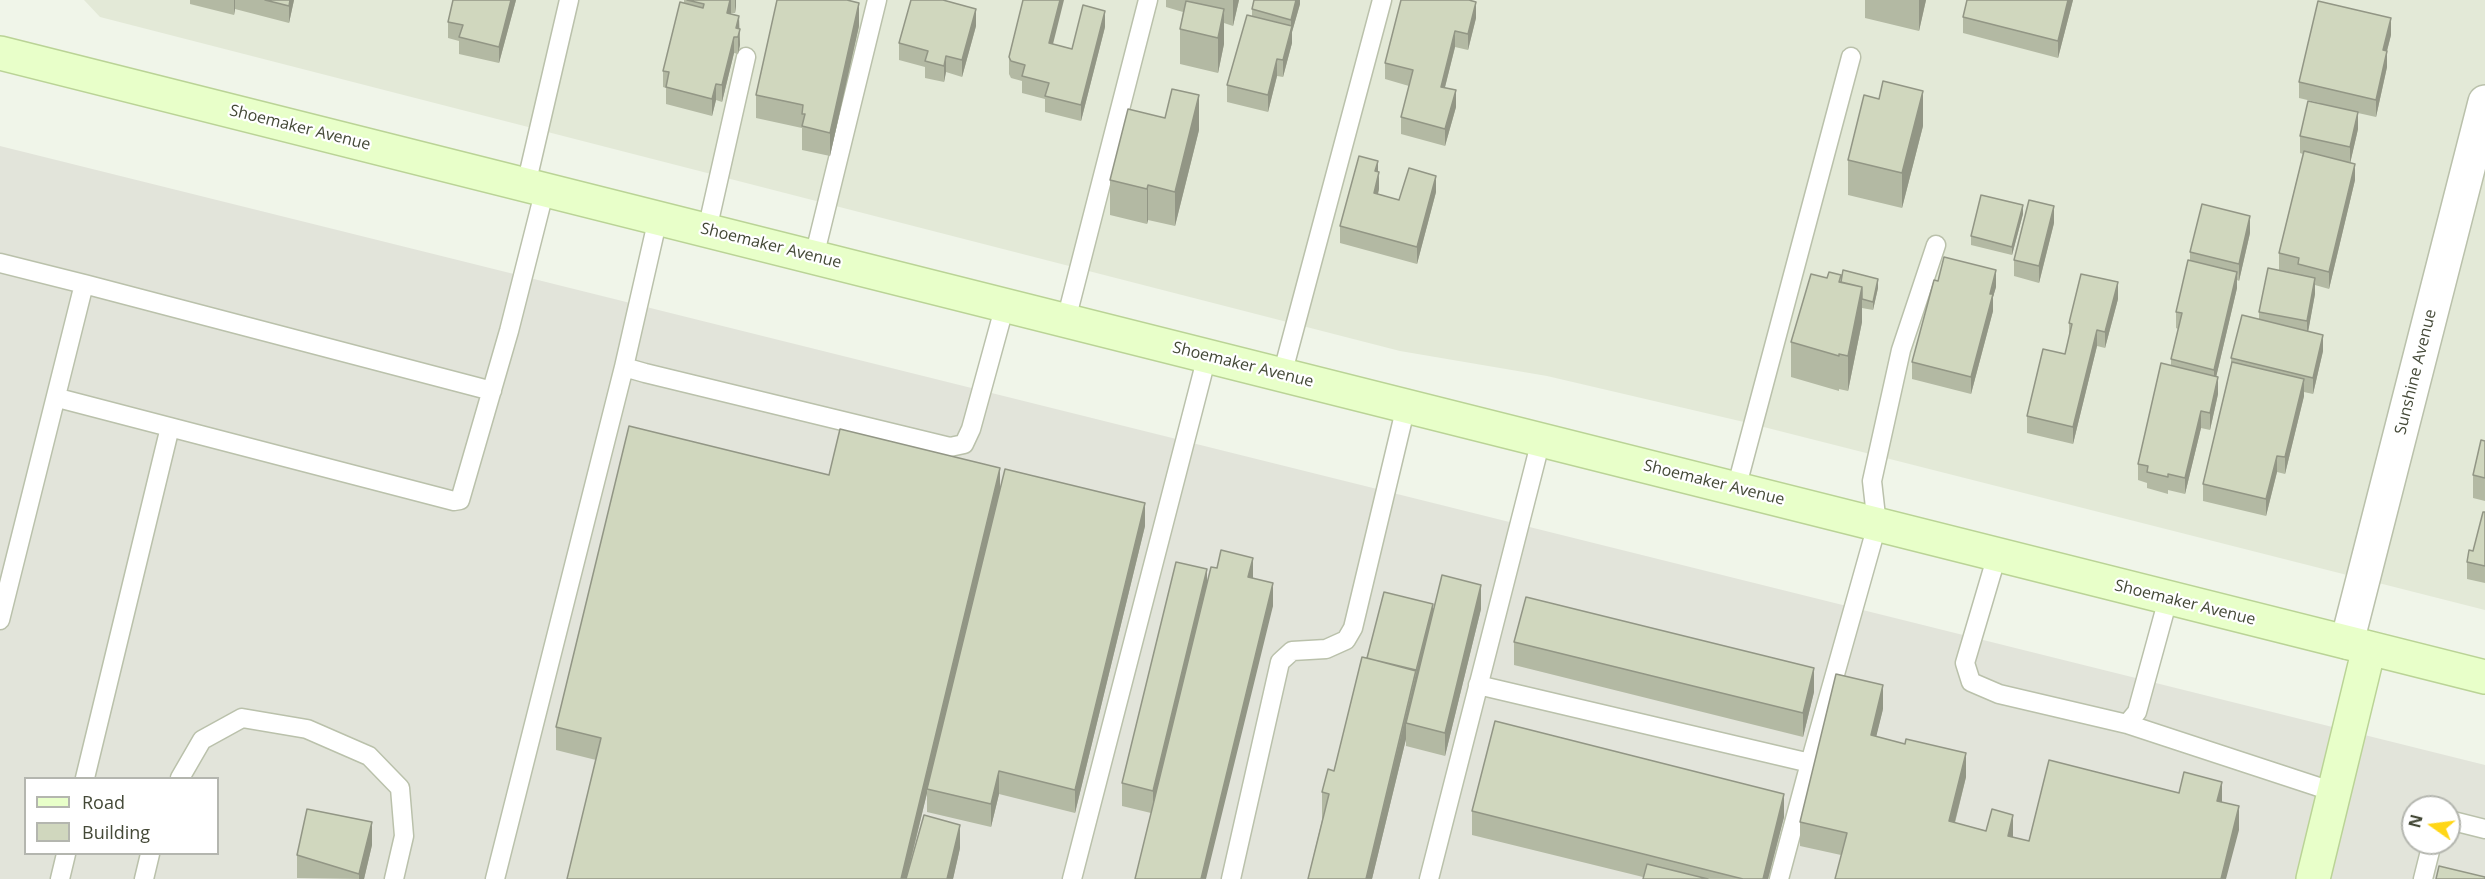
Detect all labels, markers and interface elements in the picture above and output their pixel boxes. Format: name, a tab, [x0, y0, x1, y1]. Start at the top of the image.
street label: Shoemaker Avenue	[227, 101, 373, 155]
street label: Shoemaker Avenue	[698, 219, 844, 273]
street label: Sunshine Avenue	[2391, 307, 2441, 437]
street label: Shoemaker Avenue	[1170, 338, 1316, 392]
street label: Shoemaker Avenue	[1641, 456, 1787, 510]
street label: Shoemaker Avenue	[2112, 576, 2258, 630]
legend	[24, 777, 219, 855]
text: Road	[82, 790, 125, 814]
north arrow	[2401, 795, 2461, 855]
text: N	[2403, 812, 2428, 830]
text: Building	[82, 820, 150, 844]

